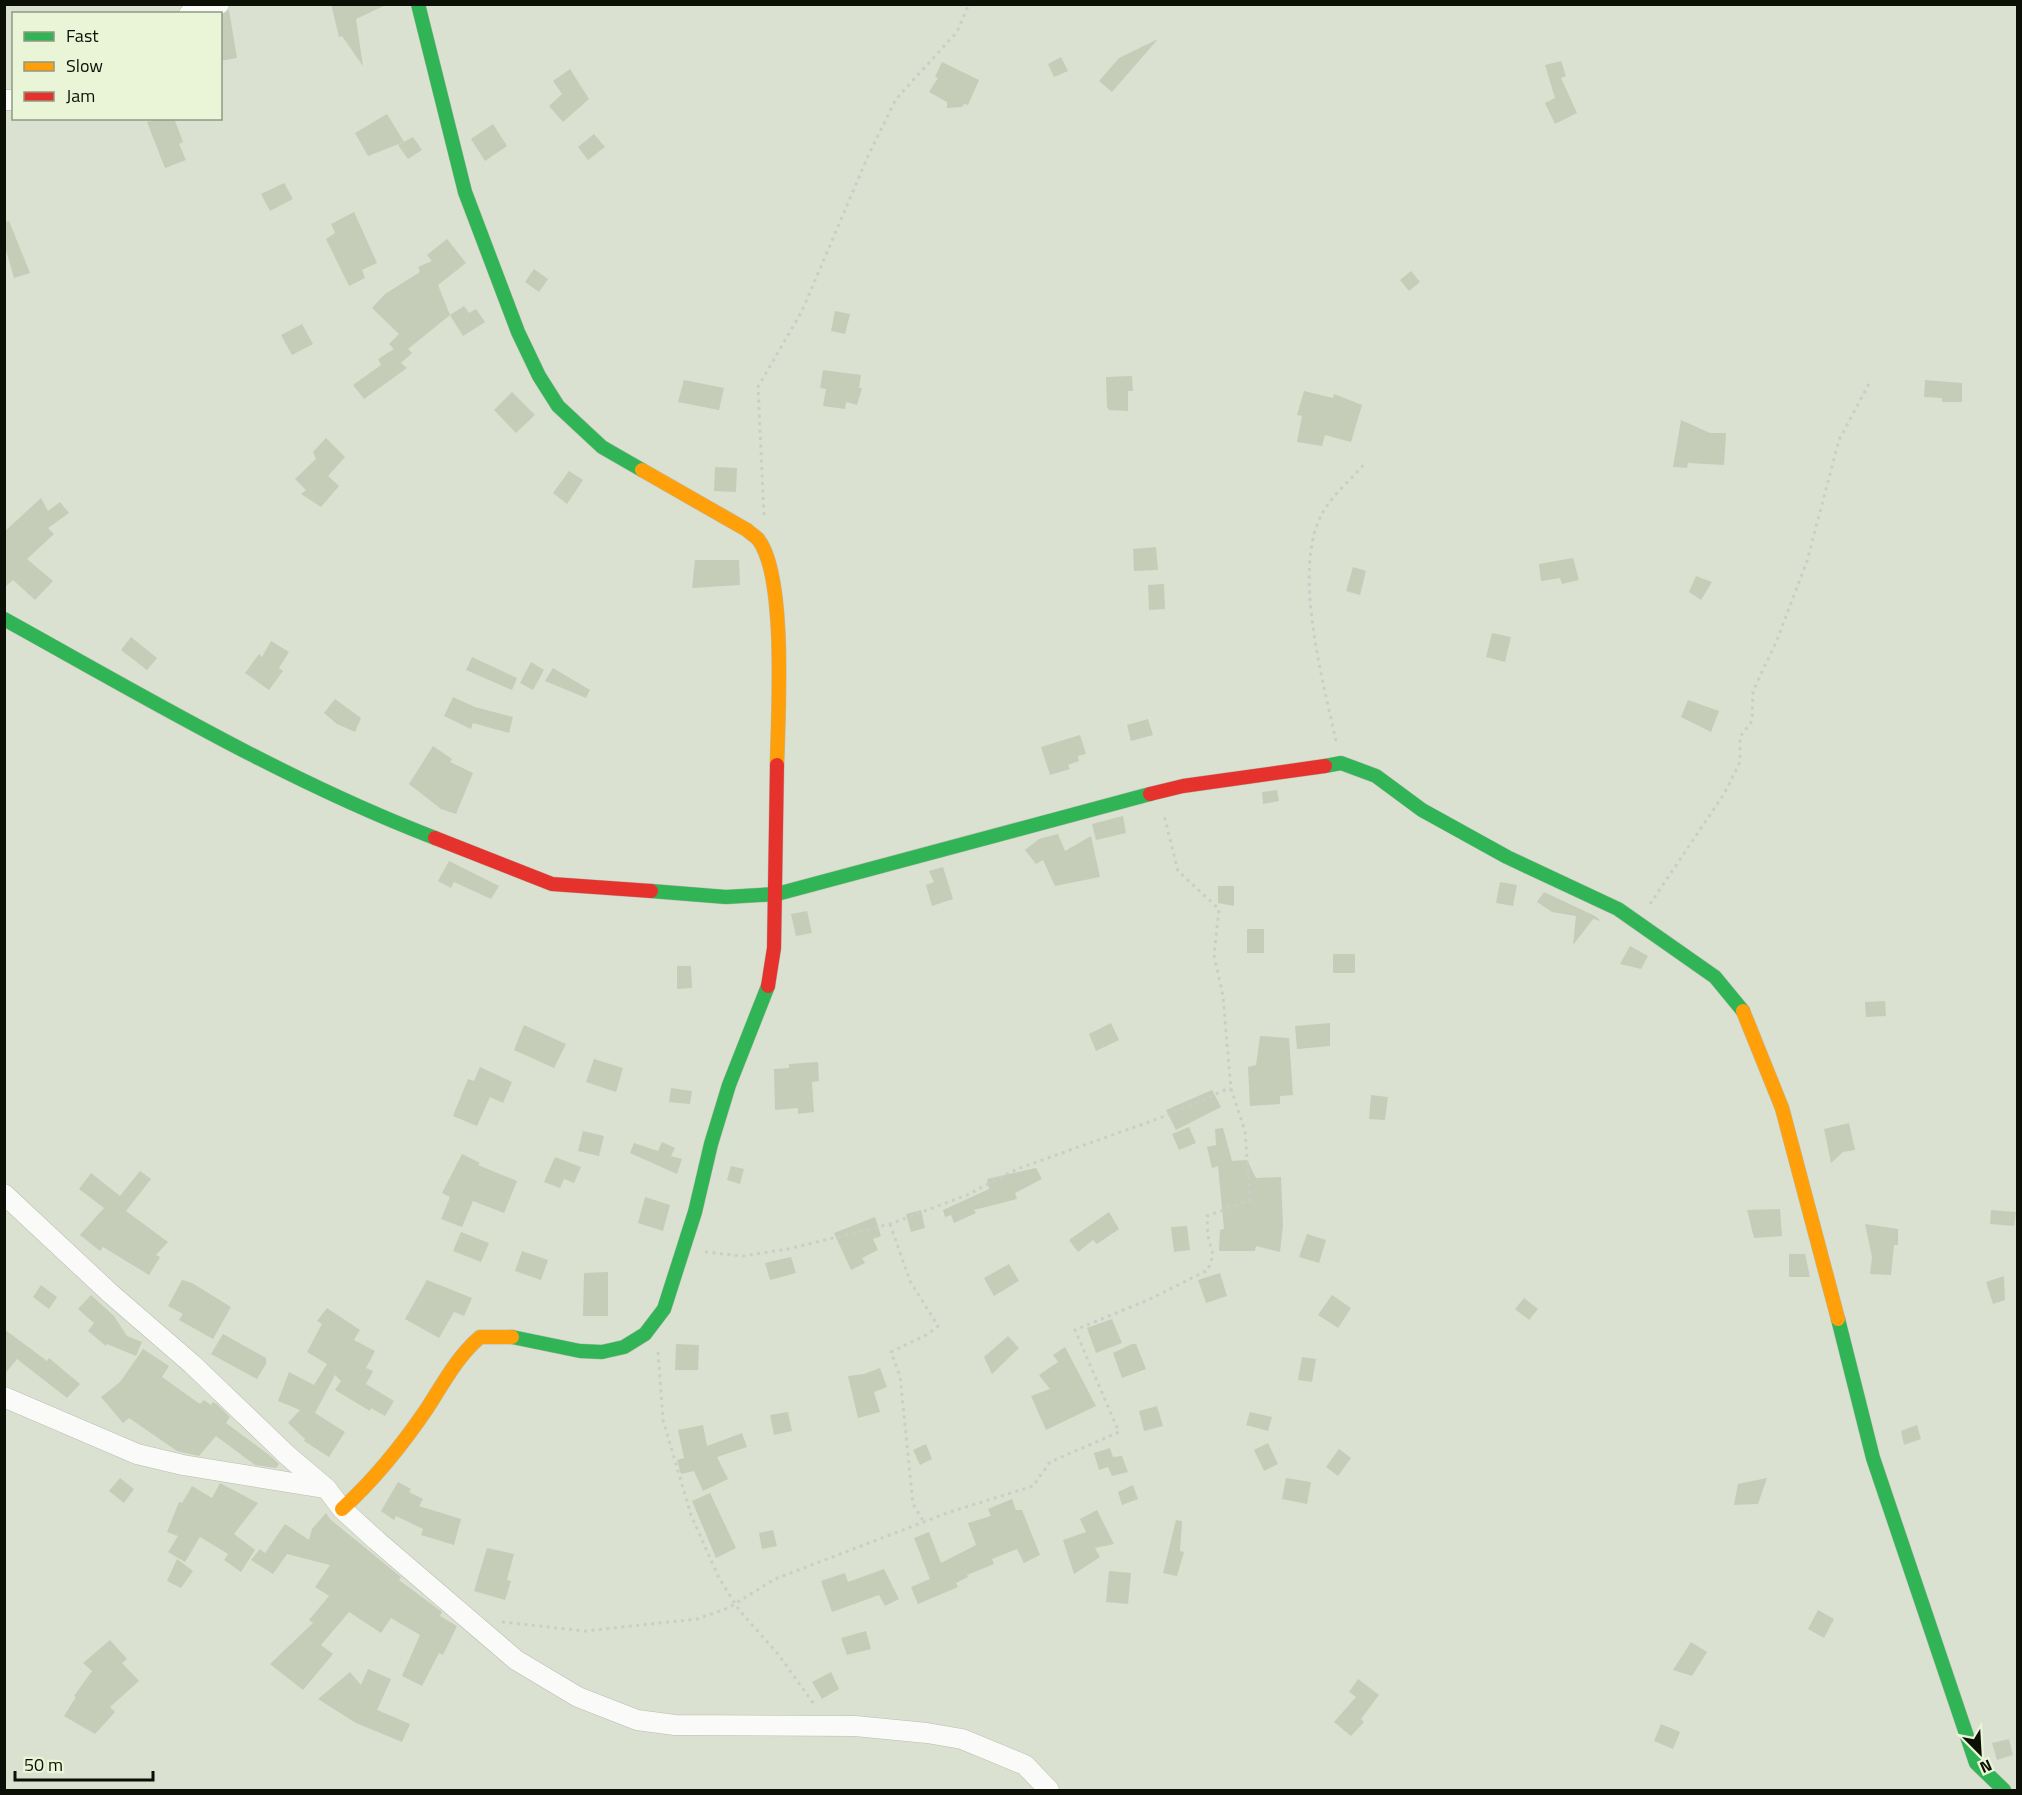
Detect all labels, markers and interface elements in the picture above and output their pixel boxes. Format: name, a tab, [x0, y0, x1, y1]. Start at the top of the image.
legend	[12, 12, 222, 120]
text: Fast	[66, 22, 99, 49]
text: Slow	[66, 52, 103, 79]
text: Jam	[66, 82, 95, 109]
north arrow	[1950, 1723, 2010, 1783]
scale bar	[15, 1744, 153, 1782]
text: 50 m	[24, 1751, 63, 1778]
text: N	[1976, 1753, 1996, 1780]

